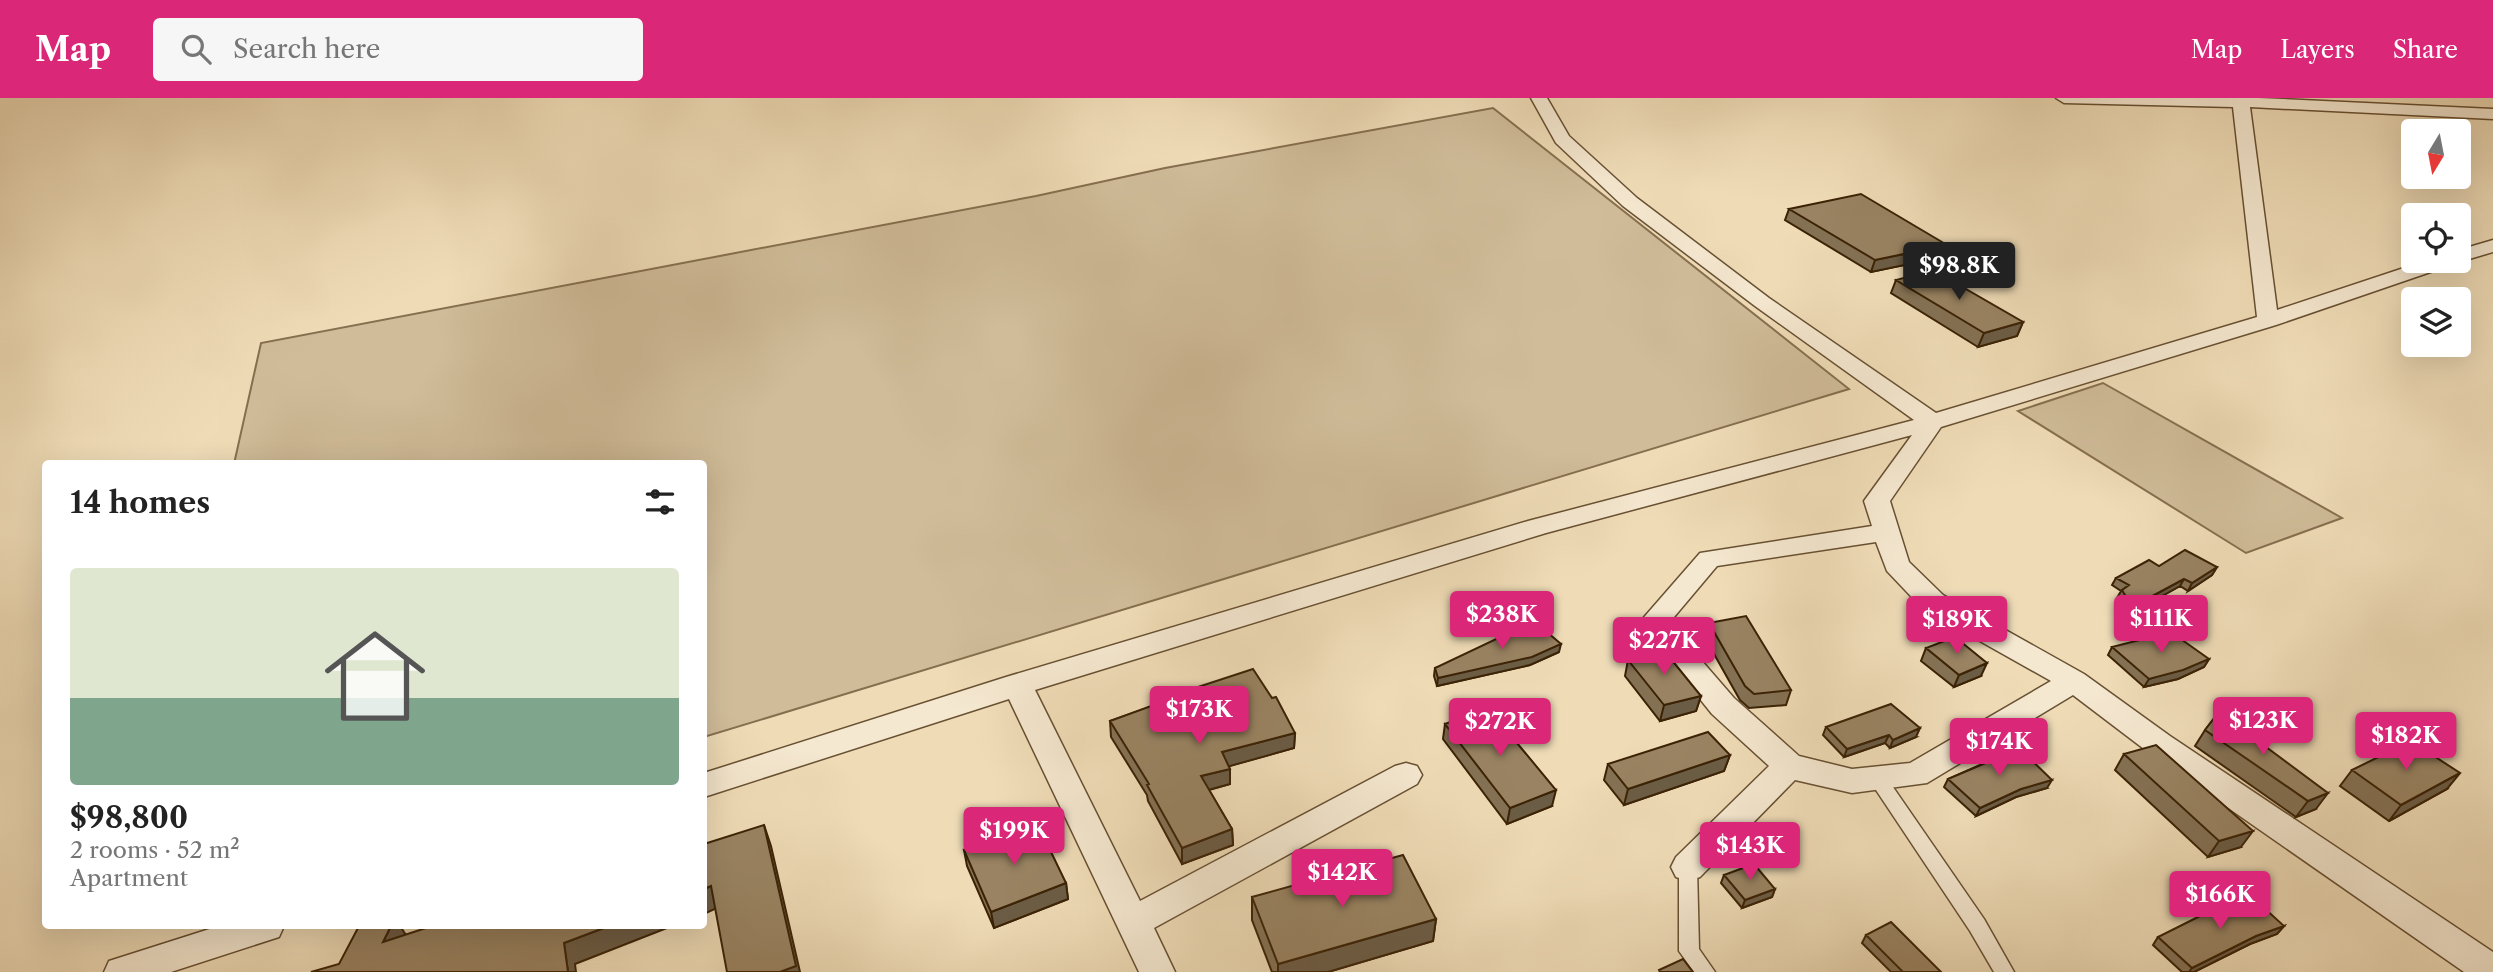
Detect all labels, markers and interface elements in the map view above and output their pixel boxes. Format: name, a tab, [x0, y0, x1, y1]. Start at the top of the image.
search box	[153, 18, 643, 81]
text: Map	[35, 29, 111, 70]
icon: search	[177, 30, 215, 68]
text: Search here	[233, 33, 380, 65]
text: Map	[2191, 35, 2242, 64]
text: Layers	[2280, 35, 2355, 64]
text: Share	[2393, 35, 2458, 64]
north arrow	[2401, 119, 2471, 189]
map controls	[2401, 119, 2471, 357]
button: locate	[2401, 203, 2471, 273]
pin: $98.8K	[1902, 242, 2016, 302]
text: $98.8K	[1919, 251, 1999, 279]
button: layers	[2401, 287, 2471, 357]
icon: filters	[641, 483, 679, 521]
text: 14 homes	[70, 484, 210, 521]
pin: $238K	[1453, 592, 1551, 651]
pin: $189K	[1908, 596, 2006, 656]
pin: $111K	[2112, 596, 2210, 655]
text: $238K	[1466, 600, 1538, 628]
text: $111K	[2130, 604, 2192, 632]
text: $189K	[1922, 605, 1992, 633]
icon: home	[312, 613, 438, 739]
pin: $227K	[1615, 618, 1713, 677]
text: $227K	[1629, 626, 1699, 654]
pin: $173K	[1150, 686, 1248, 746]
text: $173K	[1166, 695, 1232, 723]
pin: $272K	[1451, 698, 1549, 758]
pin: $123K	[2214, 698, 2312, 757]
text: $123K	[2229, 706, 2297, 734]
text: $272K	[1465, 707, 1535, 735]
pin: $182K	[2357, 712, 2455, 772]
pin: $174K	[1950, 718, 2048, 778]
text: $182K	[2371, 721, 2441, 749]
text: $174K	[1966, 727, 2032, 755]
text: $98,800	[70, 799, 188, 836]
pin: $199K	[965, 808, 1063, 867]
text: $199K	[979, 816, 1049, 844]
pin: $143K	[1701, 822, 1799, 882]
text: $143K	[1716, 831, 1784, 859]
text: 2 rooms · 52 m²	[70, 836, 240, 864]
pin: $142K	[1293, 850, 1391, 909]
text: $142K	[1308, 858, 1376, 886]
text: Apartment	[70, 864, 188, 892]
pin: $166K	[2171, 872, 2269, 931]
text: $166K	[2185, 880, 2255, 908]

